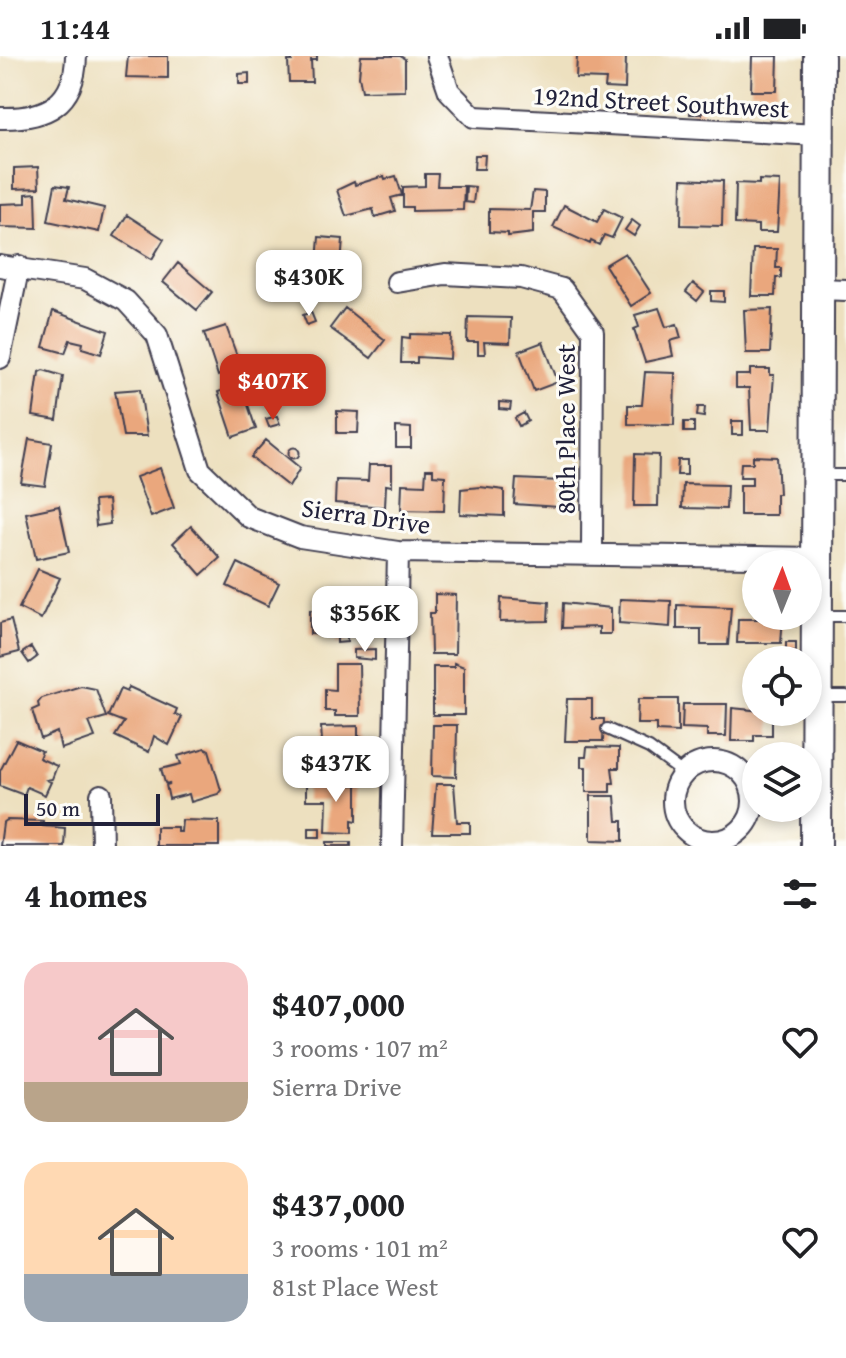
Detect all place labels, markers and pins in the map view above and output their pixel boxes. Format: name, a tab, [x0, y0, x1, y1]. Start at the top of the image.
pin: $430K	[253, 250, 365, 318]
pin: $407K	[217, 354, 329, 422]
pin: $356K	[309, 586, 421, 654]
pin: $437K	[280, 736, 392, 804]

